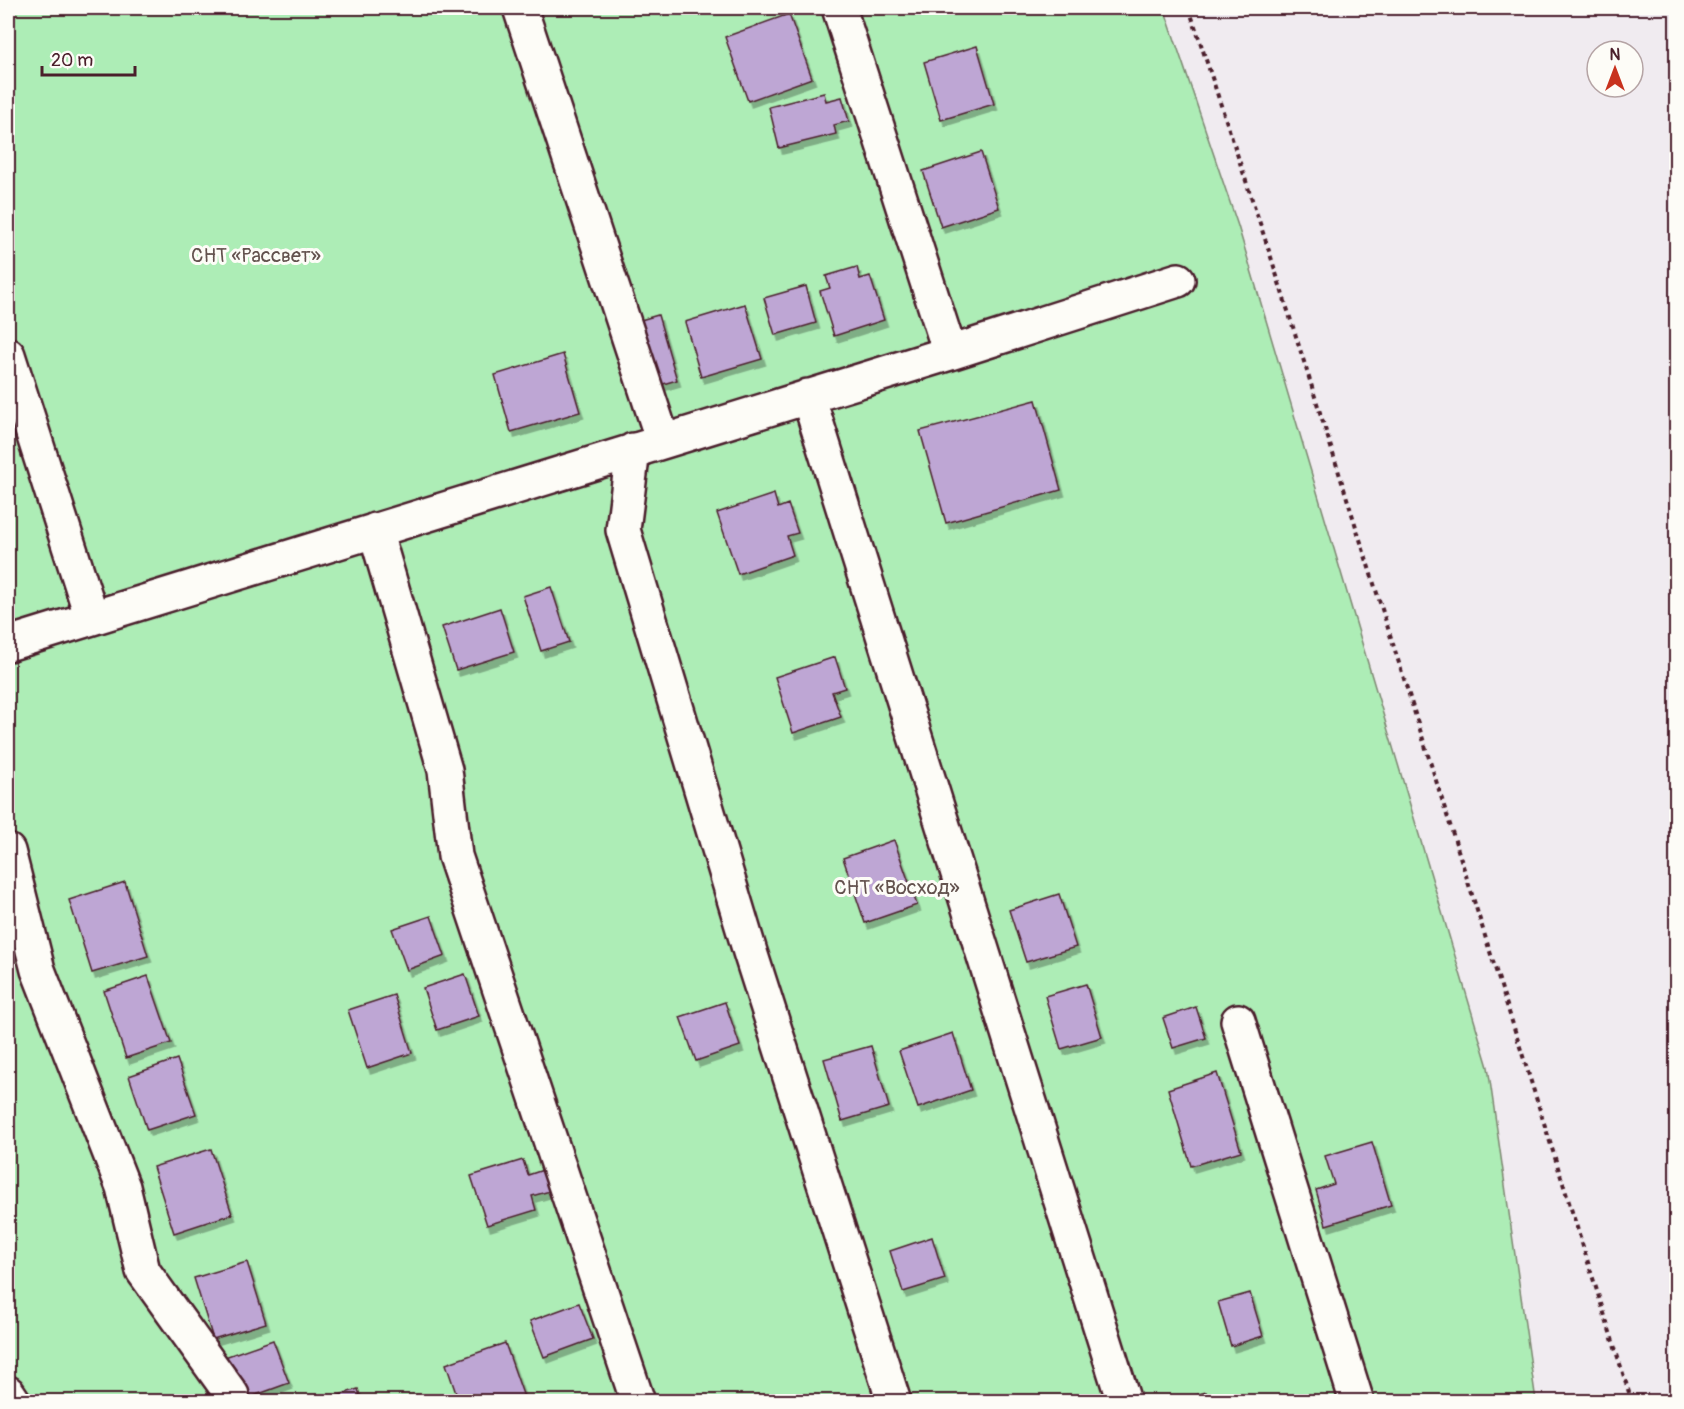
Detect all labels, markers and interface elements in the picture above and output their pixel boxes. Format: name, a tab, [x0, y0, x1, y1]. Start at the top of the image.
scale bar	[42, 39, 135, 77]
north arrow	[1585, 39, 1645, 99]
text: N	[1610, 45, 1621, 65]
text: 20 m	[51, 49, 93, 72]
park label: СНТ «Рассвет»	[191, 243, 321, 268]
park label: СНТ «Восход»	[834, 875, 960, 900]

